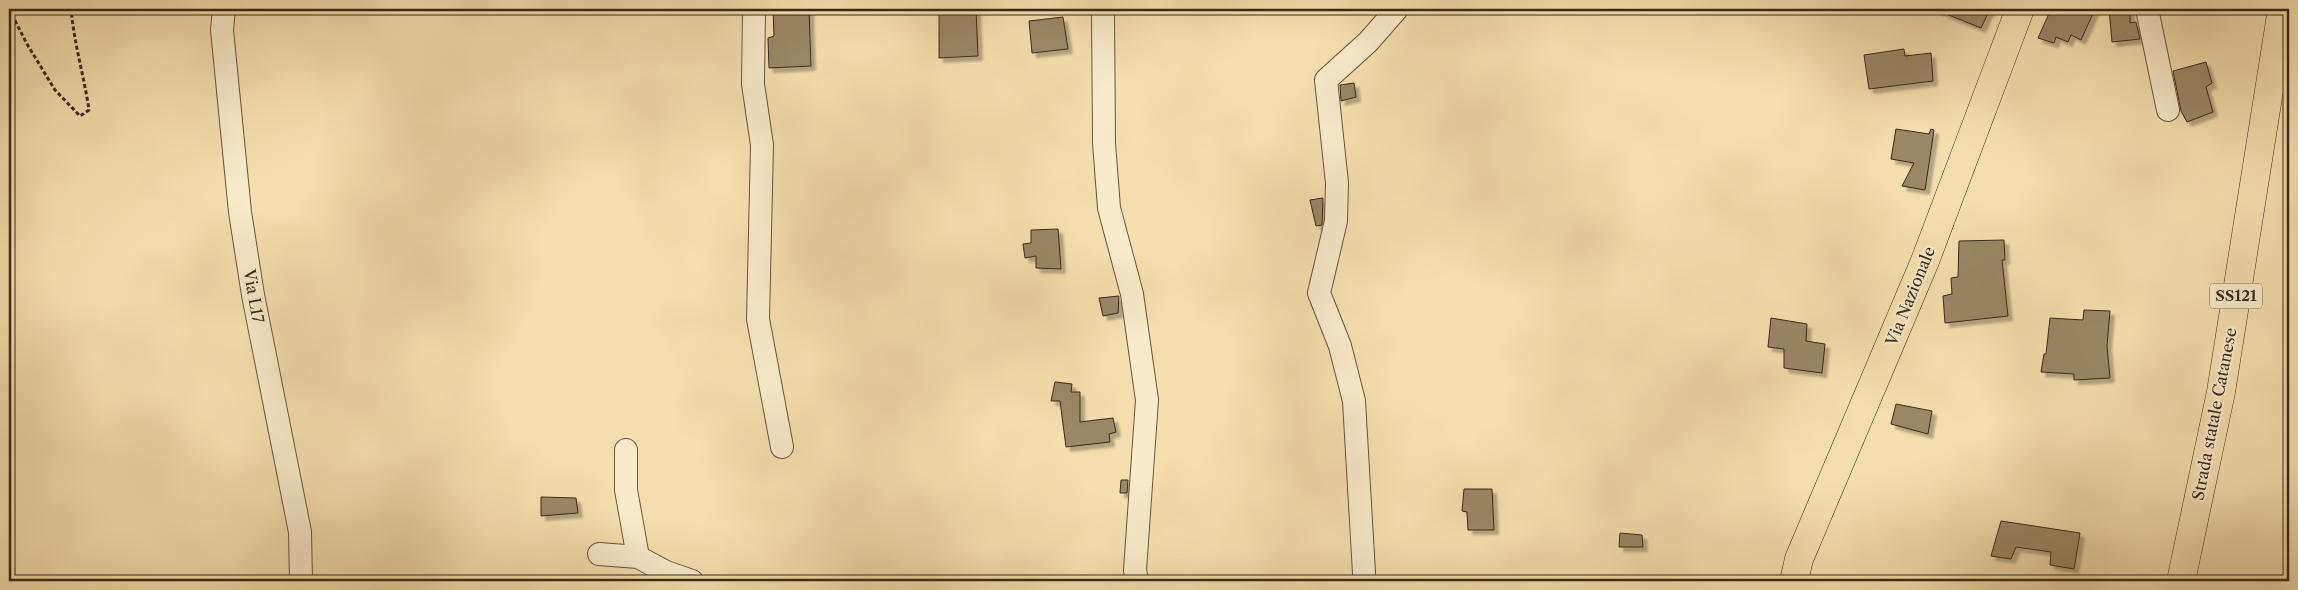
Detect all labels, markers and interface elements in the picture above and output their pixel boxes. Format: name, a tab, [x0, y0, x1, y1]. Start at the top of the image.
street label: Via Nazionale	[1881, 243, 1939, 349]
street label: Via L17	[239, 267, 269, 324]
road number: SS121	[2210, 284, 2262, 308]
street label: Strada statale Catanese	[2187, 326, 2241, 502]

